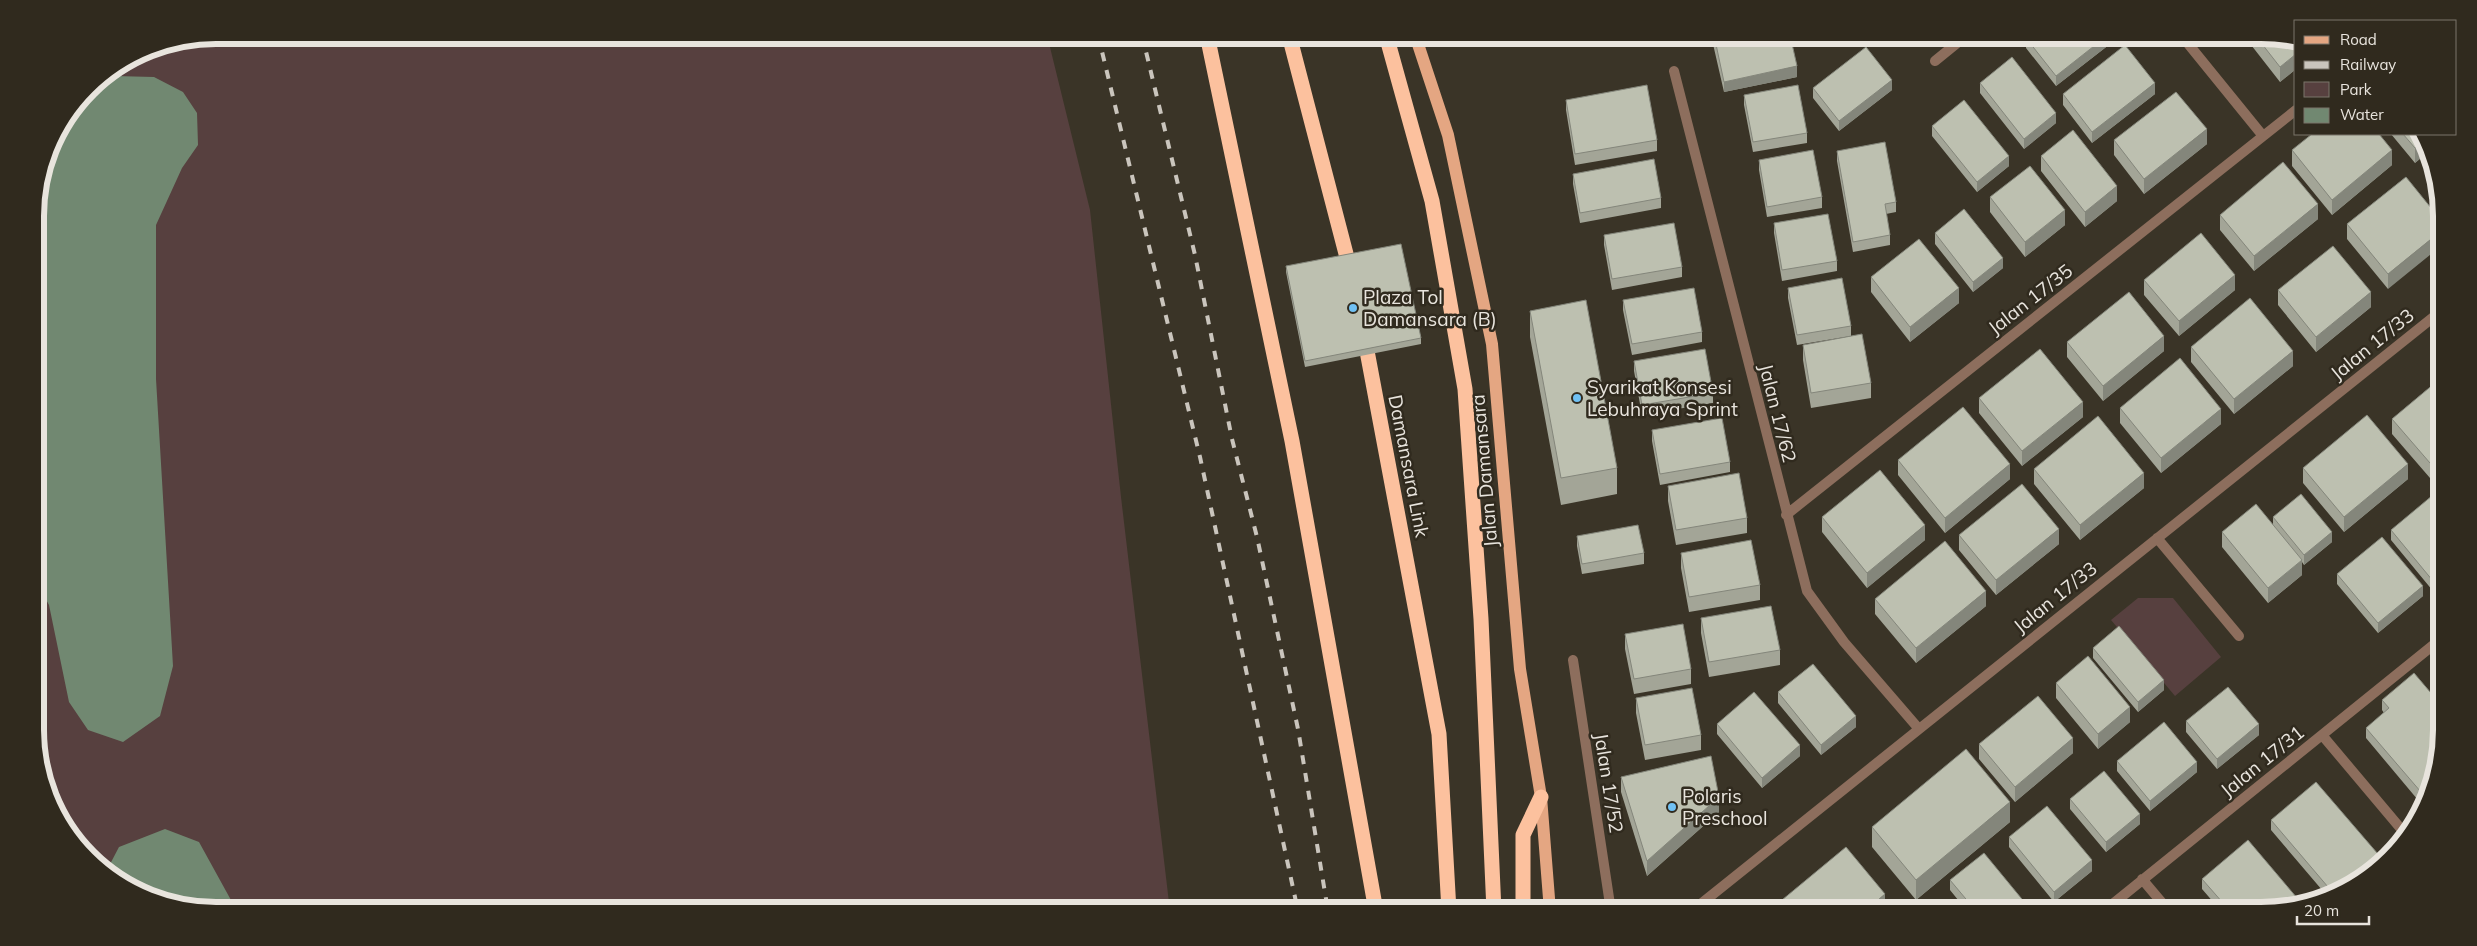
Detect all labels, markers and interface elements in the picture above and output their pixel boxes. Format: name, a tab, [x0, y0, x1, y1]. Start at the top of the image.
legend	[2294, 20, 2457, 135]
text: Road	[2340, 30, 2377, 49]
text: Railway	[2340, 55, 2396, 74]
text: Park	[2340, 80, 2372, 99]
text: Water	[2340, 105, 2384, 124]
street label: Jalan 17/35	[1983, 259, 2077, 339]
place label: Plaza Tol Damansara (B)	[1363, 285, 1497, 331]
marker: Plaza Tol Damansara (B)	[1347, 302, 1359, 314]
street label: Jalan 17/33	[2325, 303, 2419, 385]
street label: Jalan 17/62	[1754, 361, 1802, 465]
place label: Syarikat Konsesi Lebuhraya Sprint	[1587, 375, 1738, 421]
marker: Syarikat Konsesi Lebuhraya Sprint	[1571, 392, 1583, 404]
street label: Damansara Link	[1383, 393, 1435, 539]
street label: Jalan Damansara	[1465, 393, 1503, 549]
street label: Jalan 17/33	[2008, 556, 2102, 638]
street label: Jalan 17/31	[2215, 720, 2309, 802]
street label: Jalan 17/52	[1589, 731, 1629, 835]
place label: Polaris Preschool	[1682, 784, 1767, 830]
marker: Polaris Preschool	[1666, 801, 1678, 813]
scale bar	[2297, 894, 2370, 926]
text: 20 m	[2304, 901, 2339, 920]

